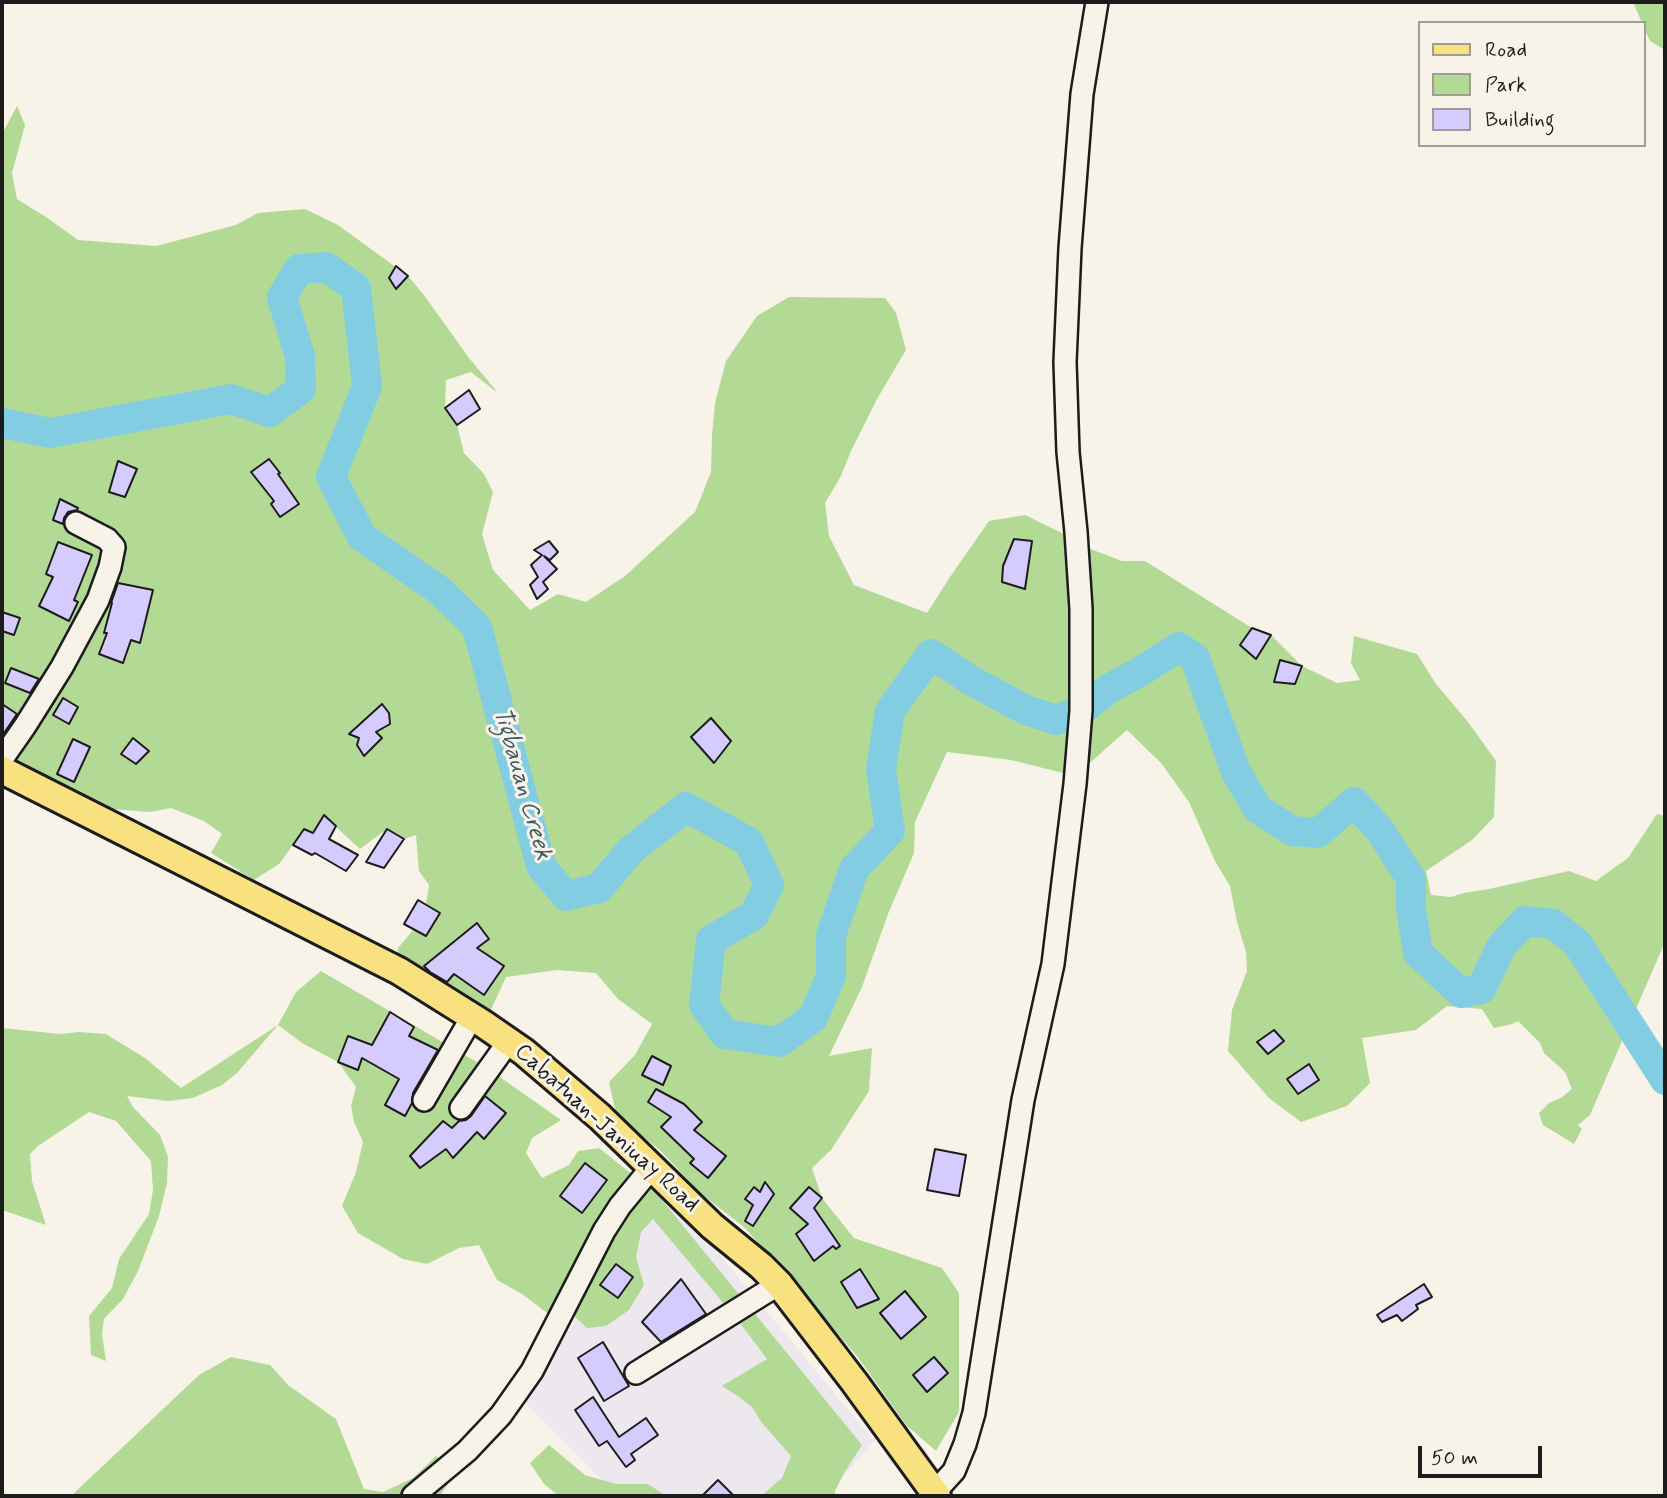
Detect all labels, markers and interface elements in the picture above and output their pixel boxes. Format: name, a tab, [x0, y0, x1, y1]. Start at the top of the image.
legend	[1418, 21, 1646, 147]
text: Road	[1485, 36, 1527, 64]
text: Park	[1485, 71, 1527, 99]
text: Building	[1485, 106, 1555, 134]
water label: Tigbauan Creek	[486, 705, 556, 863]
street label: Cabatuan-Janiuay Road	[508, 1039, 704, 1219]
scale bar	[1422, 1432, 1546, 1476]
text: 50 m	[1431, 1444, 1478, 1472]

